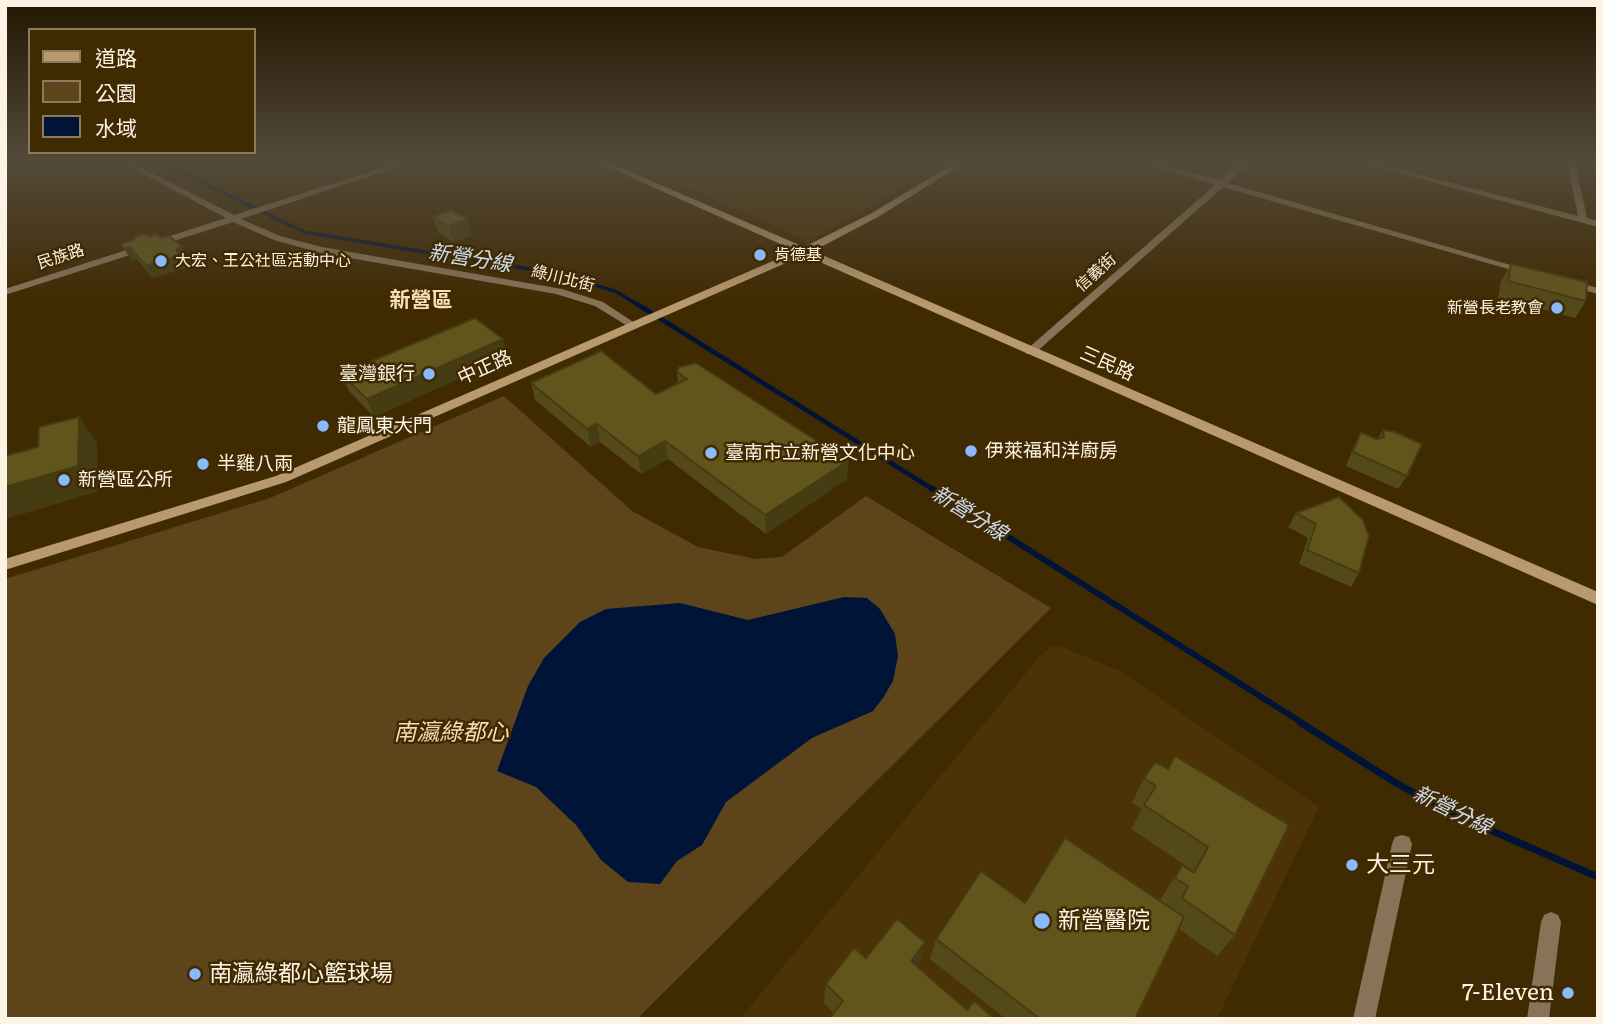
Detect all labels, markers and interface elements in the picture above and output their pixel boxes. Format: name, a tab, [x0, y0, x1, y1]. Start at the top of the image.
legend	[28, 28, 256, 154]
text: 道路	[95, 41, 137, 72]
text: 公園	[95, 76, 137, 107]
text: 水域	[95, 111, 137, 142]
street label: 民族路	[35, 240, 87, 274]
water label: 新營分線	[427, 240, 513, 278]
place label: 肯德基	[774, 245, 822, 265]
marker: 肯德基	[752, 247, 768, 263]
street label: 信義街	[1072, 250, 1120, 296]
place label: 大宏、王公社區活動中心	[175, 251, 351, 271]
marker: 大宏、王公社區活動中心	[153, 253, 169, 269]
street label: 綠川北街	[530, 262, 596, 296]
district label: 新營區	[390, 288, 452, 314]
place label: 新營長老教會	[1447, 298, 1543, 318]
marker: 新營長老教會	[1549, 300, 1565, 316]
street label: 三民路	[1076, 342, 1138, 386]
street label: 中正路	[454, 346, 516, 390]
place label: 臺灣銀行	[339, 363, 415, 385]
marker: 臺灣銀行	[421, 366, 437, 382]
place label: 龍鳳東大門	[337, 415, 432, 437]
marker: 龍鳳東大門	[315, 418, 331, 434]
place label: 伊萊福和洋廚房	[985, 440, 1118, 462]
place label: 臺南市立新營文化中心	[725, 442, 915, 464]
marker: 伊萊福和洋廚房	[963, 443, 979, 459]
marker: 臺南市立新營文化中心	[703, 445, 719, 461]
place label: 半雞八兩	[217, 453, 293, 475]
marker: 半雞八兩	[195, 456, 211, 472]
place label: 新營區公所	[78, 469, 173, 491]
marker: 新營區公所	[56, 472, 72, 488]
water label: 新營分線	[927, 481, 1011, 547]
park label: 南瀛綠都心	[394, 719, 508, 747]
water label: 新營分線	[1409, 781, 1495, 841]
place label: 大三元	[1366, 851, 1435, 879]
marker: 大三元	[1344, 857, 1360, 873]
place label: 新營醫院	[1058, 907, 1150, 935]
marker: 新營醫院	[1032, 911, 1052, 931]
place label: 南瀛綠都心籃球場	[209, 960, 393, 988]
marker: 南瀛綠都心籃球場	[187, 966, 203, 982]
place label: 7-Eleven	[1462, 979, 1554, 1007]
marker: 7-Eleven	[1560, 985, 1576, 1001]

